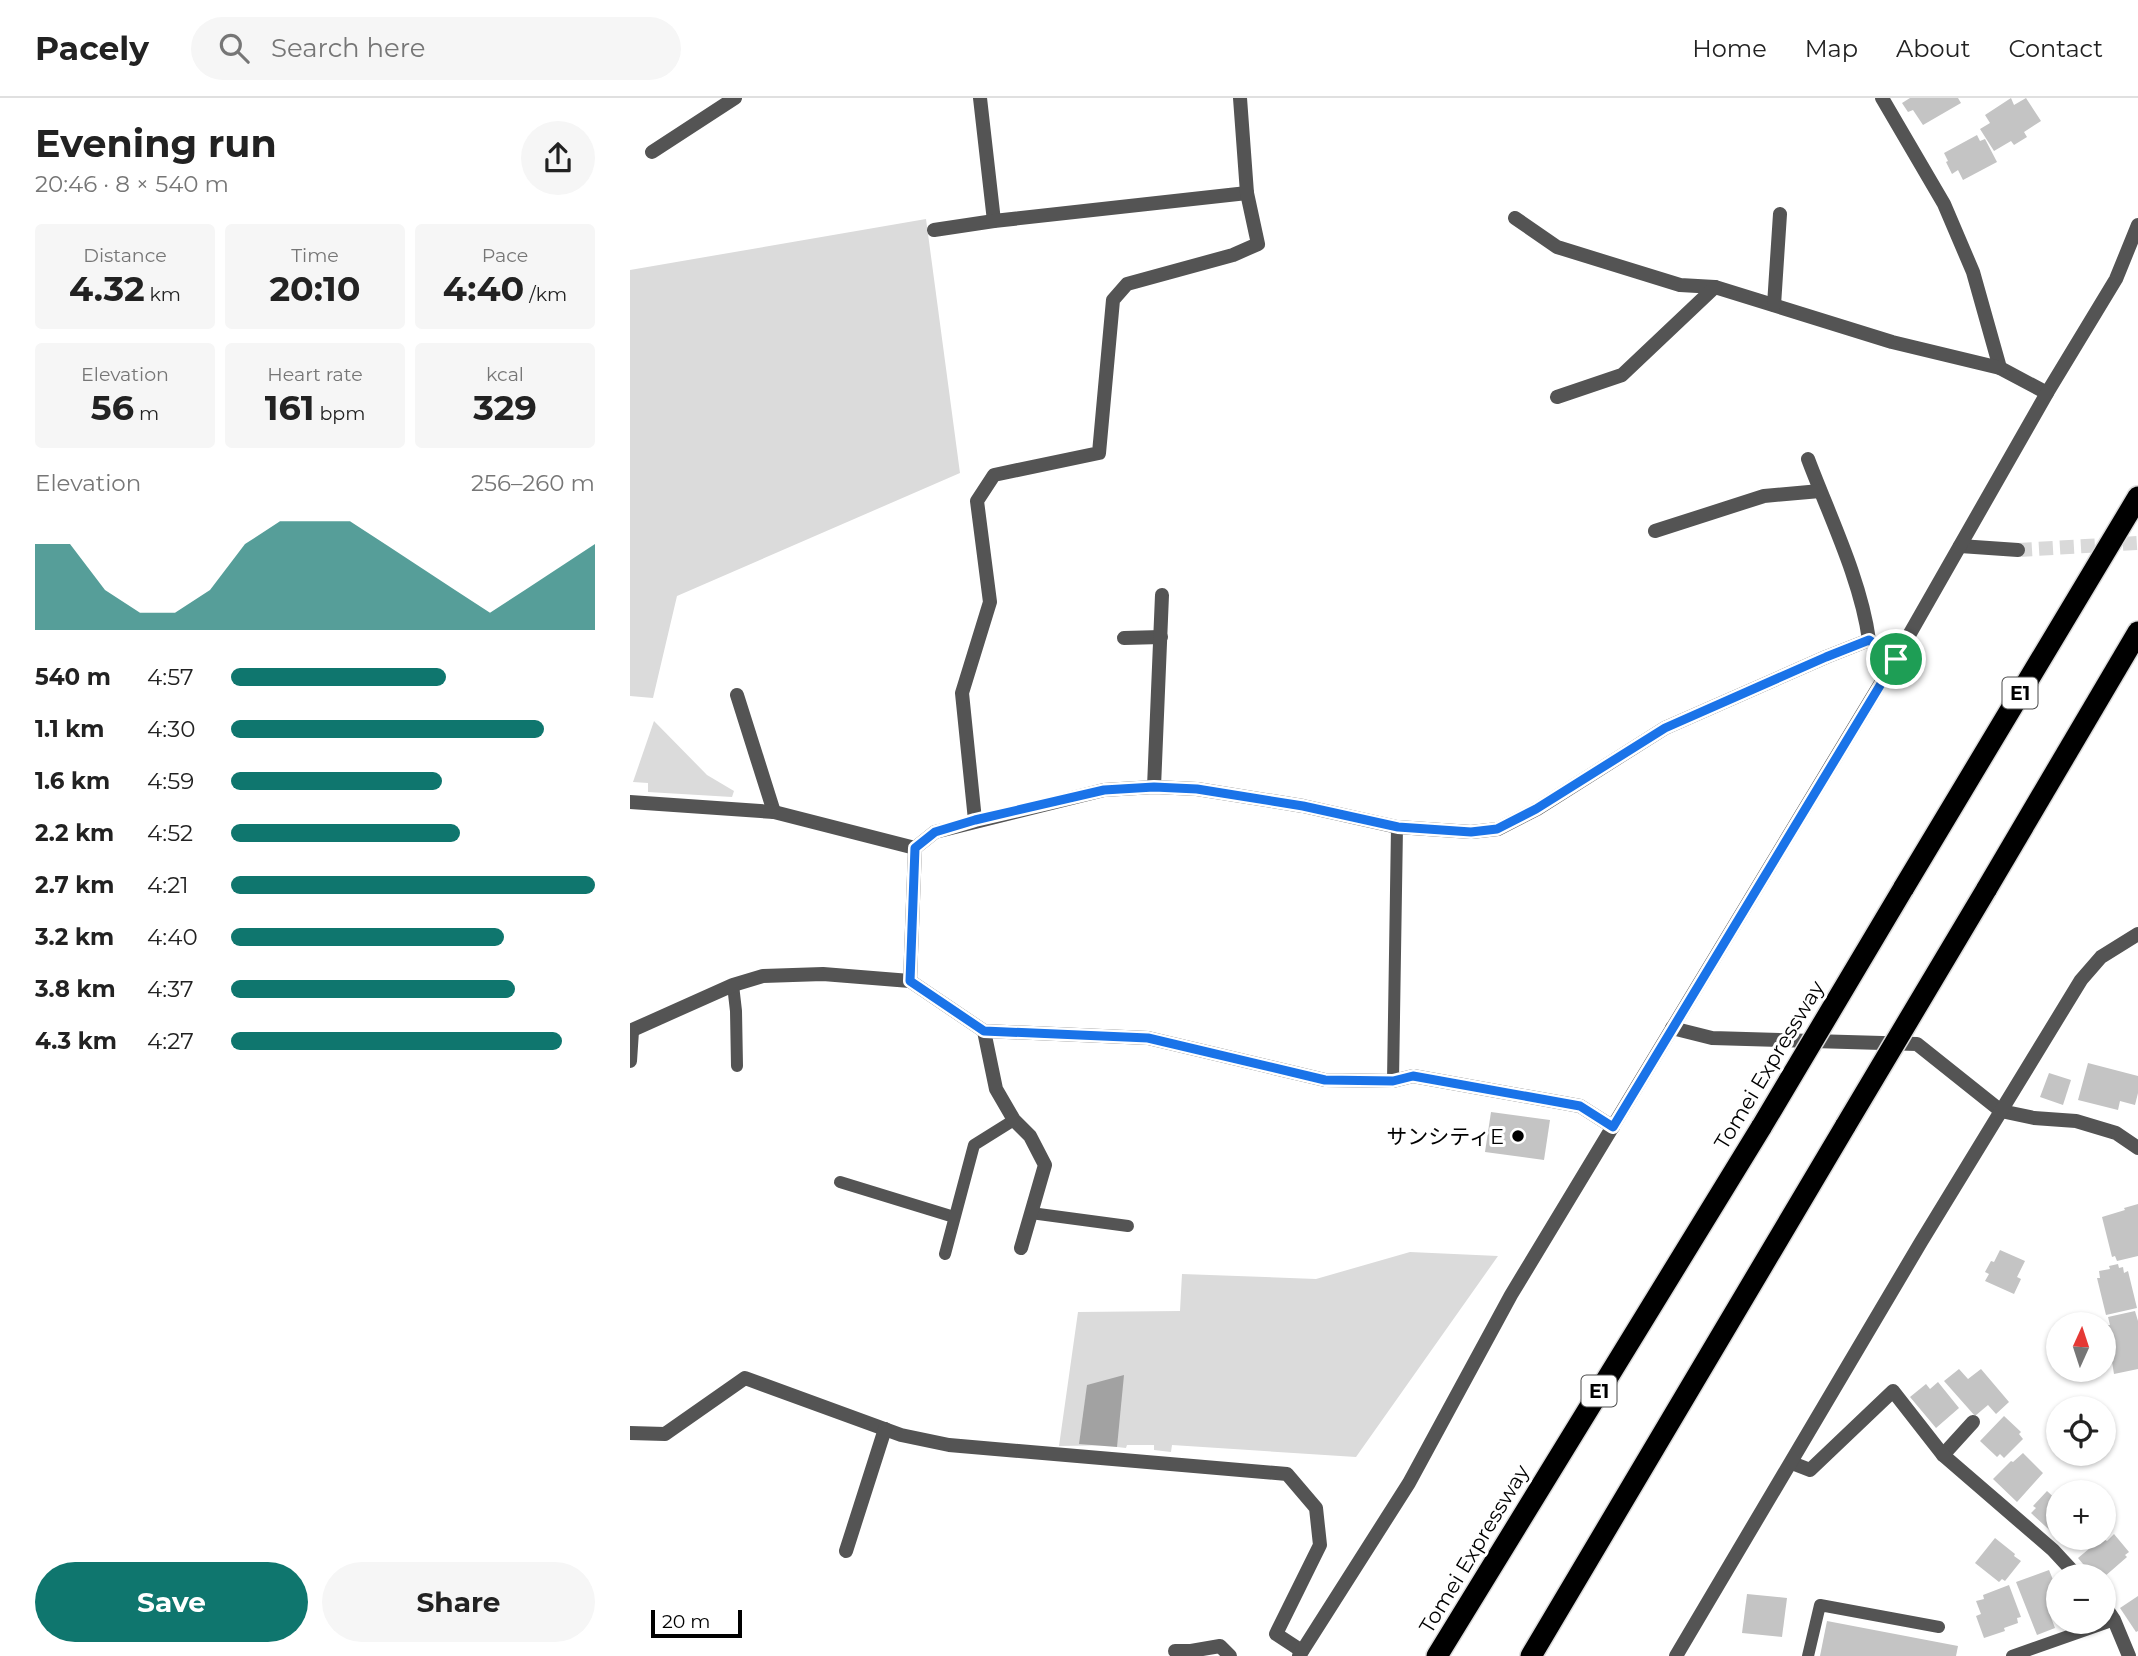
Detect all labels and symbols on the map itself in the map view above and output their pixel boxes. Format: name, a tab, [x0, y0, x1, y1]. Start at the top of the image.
pin	[1866, 629, 1926, 689]
road number: E1	[2002, 678, 2038, 708]
street label: Tomei Expressway	[1709, 976, 1829, 1154]
place label: サンシティE	[1386, 1124, 1504, 1149]
marker: サンシティE	[1510, 1128, 1526, 1144]
north arrow	[2046, 1312, 2116, 1382]
road number: E1	[1581, 1376, 1616, 1406]
street label: Tomei Expressway	[1414, 1460, 1534, 1638]
scale bar	[651, 1607, 742, 1639]

